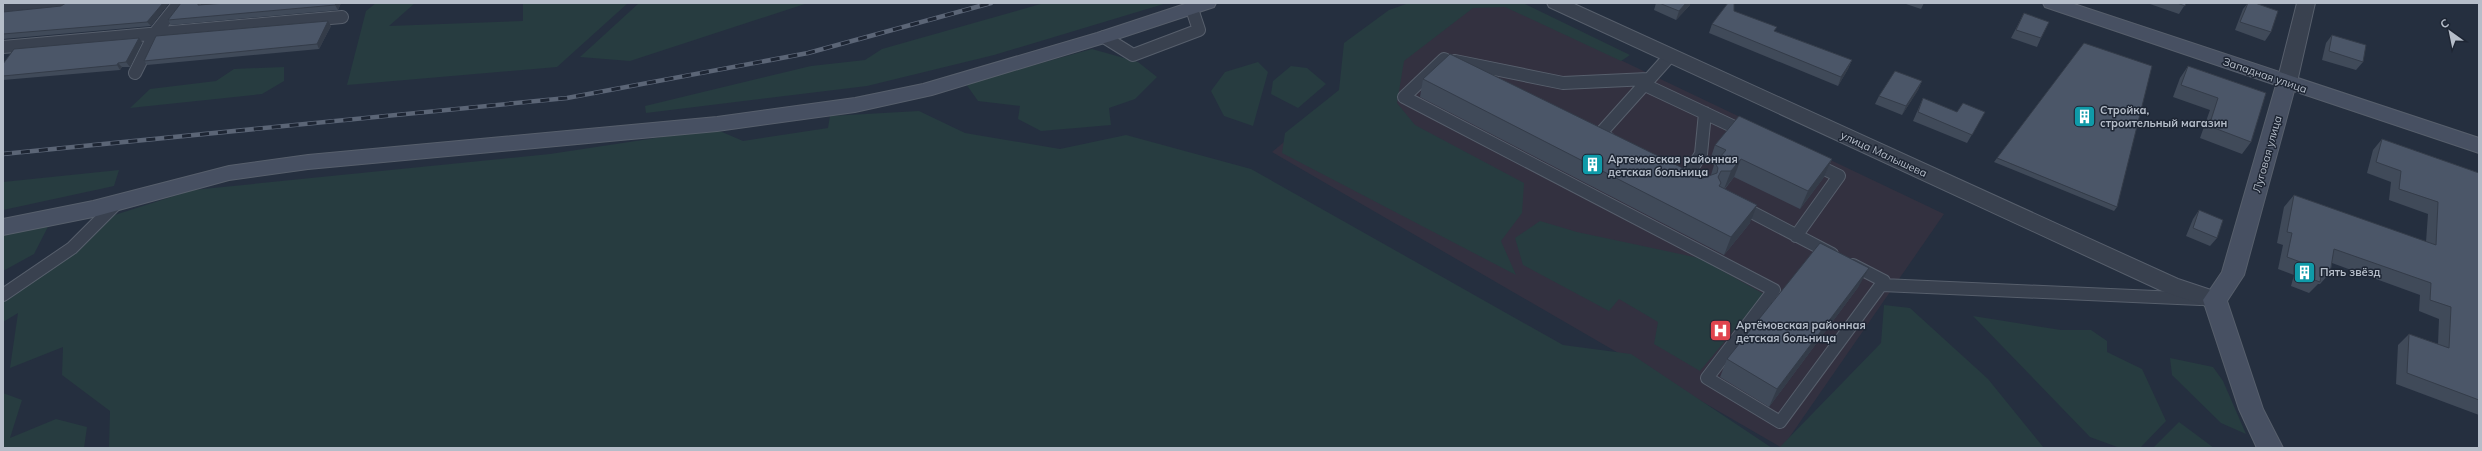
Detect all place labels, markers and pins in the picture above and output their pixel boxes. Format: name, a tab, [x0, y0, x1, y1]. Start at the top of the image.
building icon: Стройка, строительный магазин	[2071, 103, 2097, 129]
place label: Стройка, строительный магазин	[2100, 103, 2227, 130]
building icon: Артемовская районная детская больница	[1579, 152, 1605, 178]
place label: Артемовская районная детская больница	[1608, 152, 1738, 179]
building icon: Пять звёзд	[2291, 259, 2317, 285]
place label: Пять звёзд	[2320, 265, 2381, 279]
hospital icon: Артёмовская районная детская больница	[1708, 318, 1734, 344]
place label: Артёмовская районная детская больница	[1736, 318, 1866, 345]

